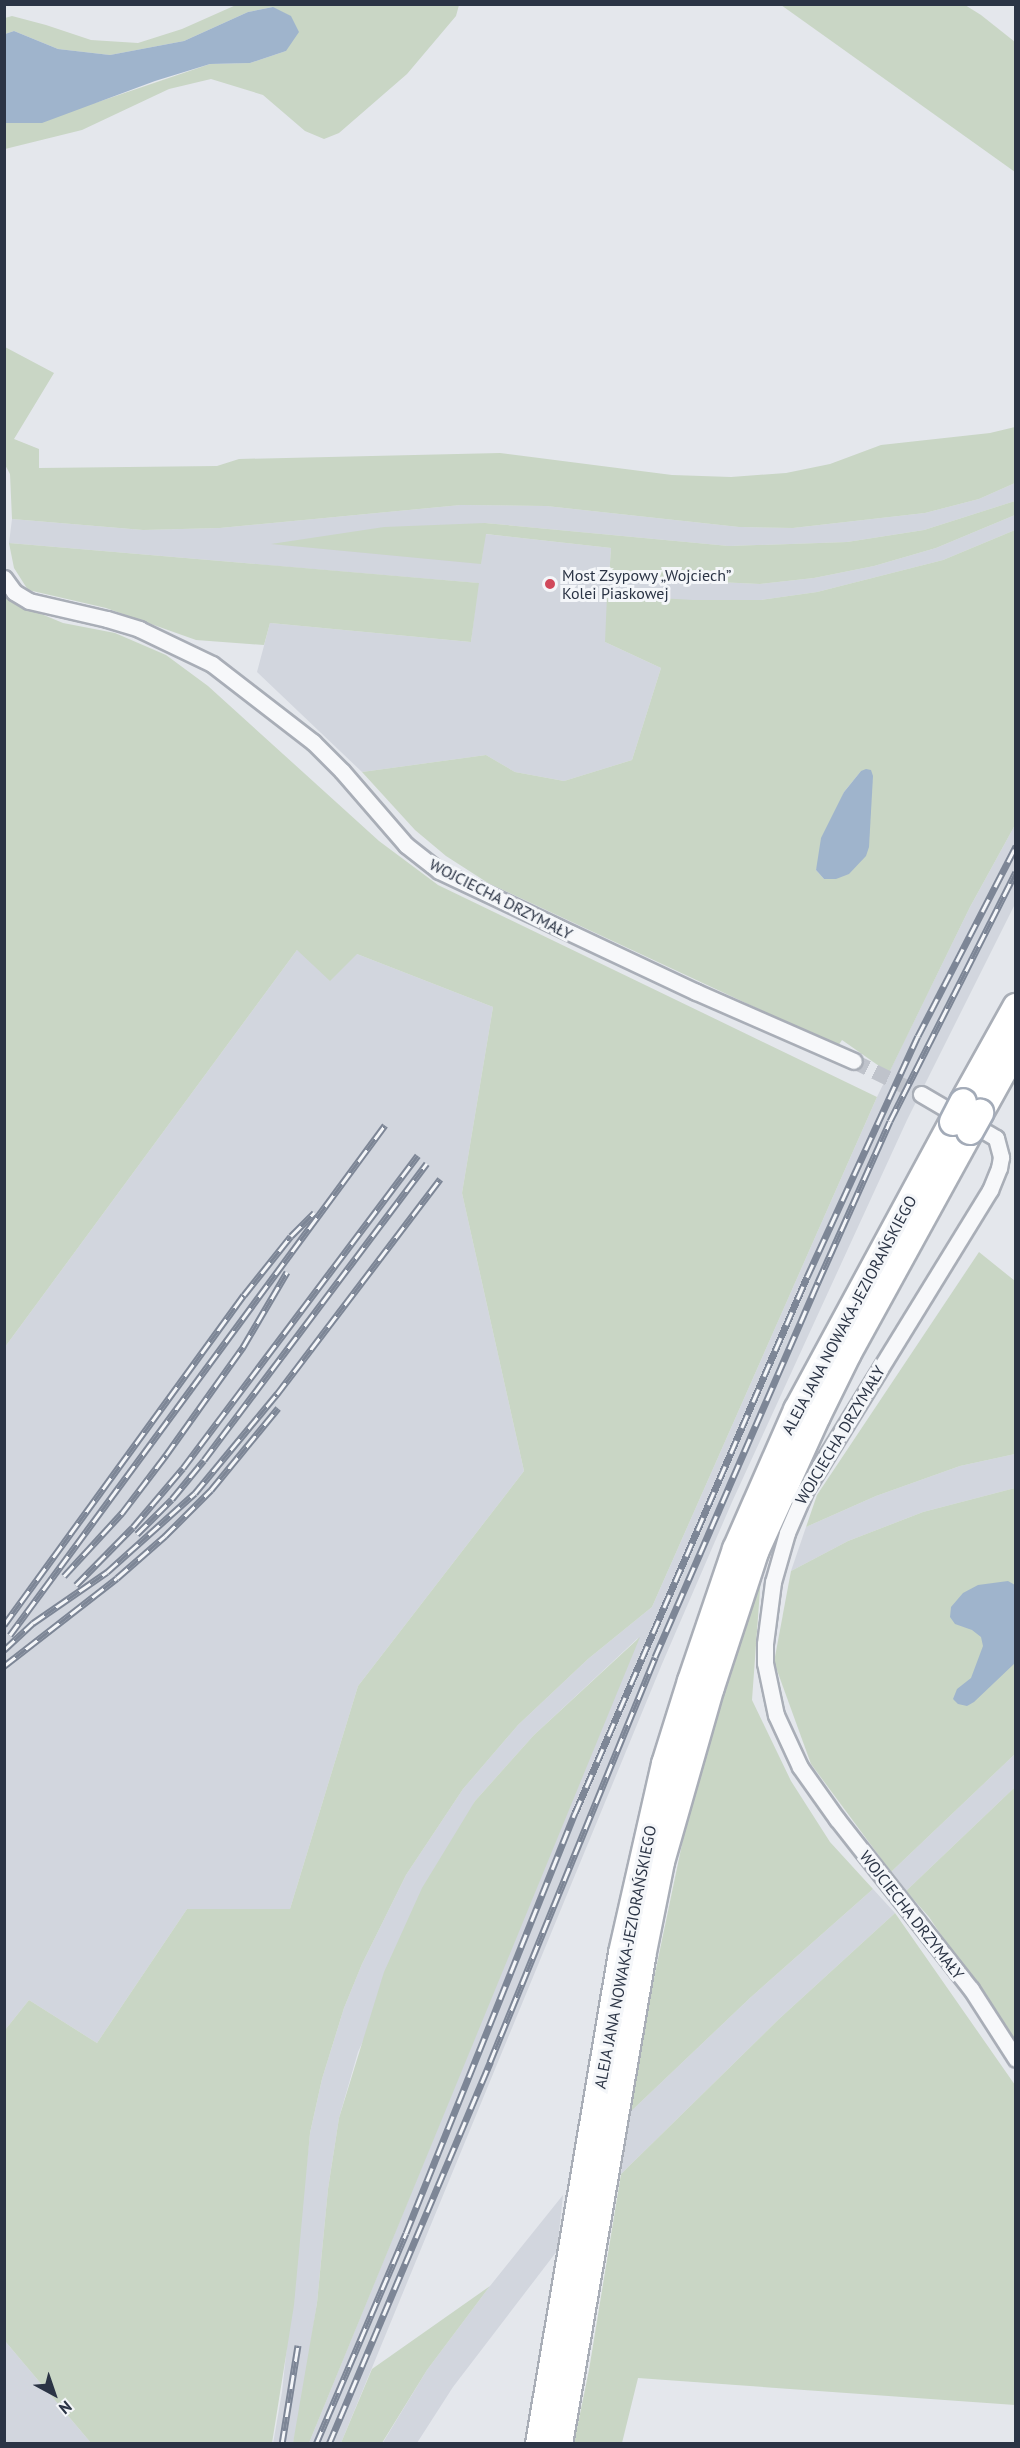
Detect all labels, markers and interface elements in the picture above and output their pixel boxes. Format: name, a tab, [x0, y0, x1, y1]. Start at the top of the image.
place label: Most Zsypowy „Wojciech” Kolei Piaskowej	[562, 565, 733, 603]
marker: Most Zsypowy „Wojciech” Kolei Piaskowej	[543, 577, 557, 591]
street label: WOJCIECHA DRZYMAŁY	[426, 854, 576, 944]
street label: ALEJA JANA NOWAKA-JEZIORAŃSKIEGO	[777, 1192, 921, 1438]
street label: WOJCIECHA DRZYMAŁY	[791, 1362, 889, 1508]
street label: ALEJA JANA NOWAKA-JEZIORAŃSKIEGO	[590, 1823, 660, 2091]
street label: WOJCIECHA DRZYMAŁY	[856, 1847, 968, 1983]
north arrow	[24, 2364, 84, 2424]
text: N	[55, 2397, 76, 2419]

